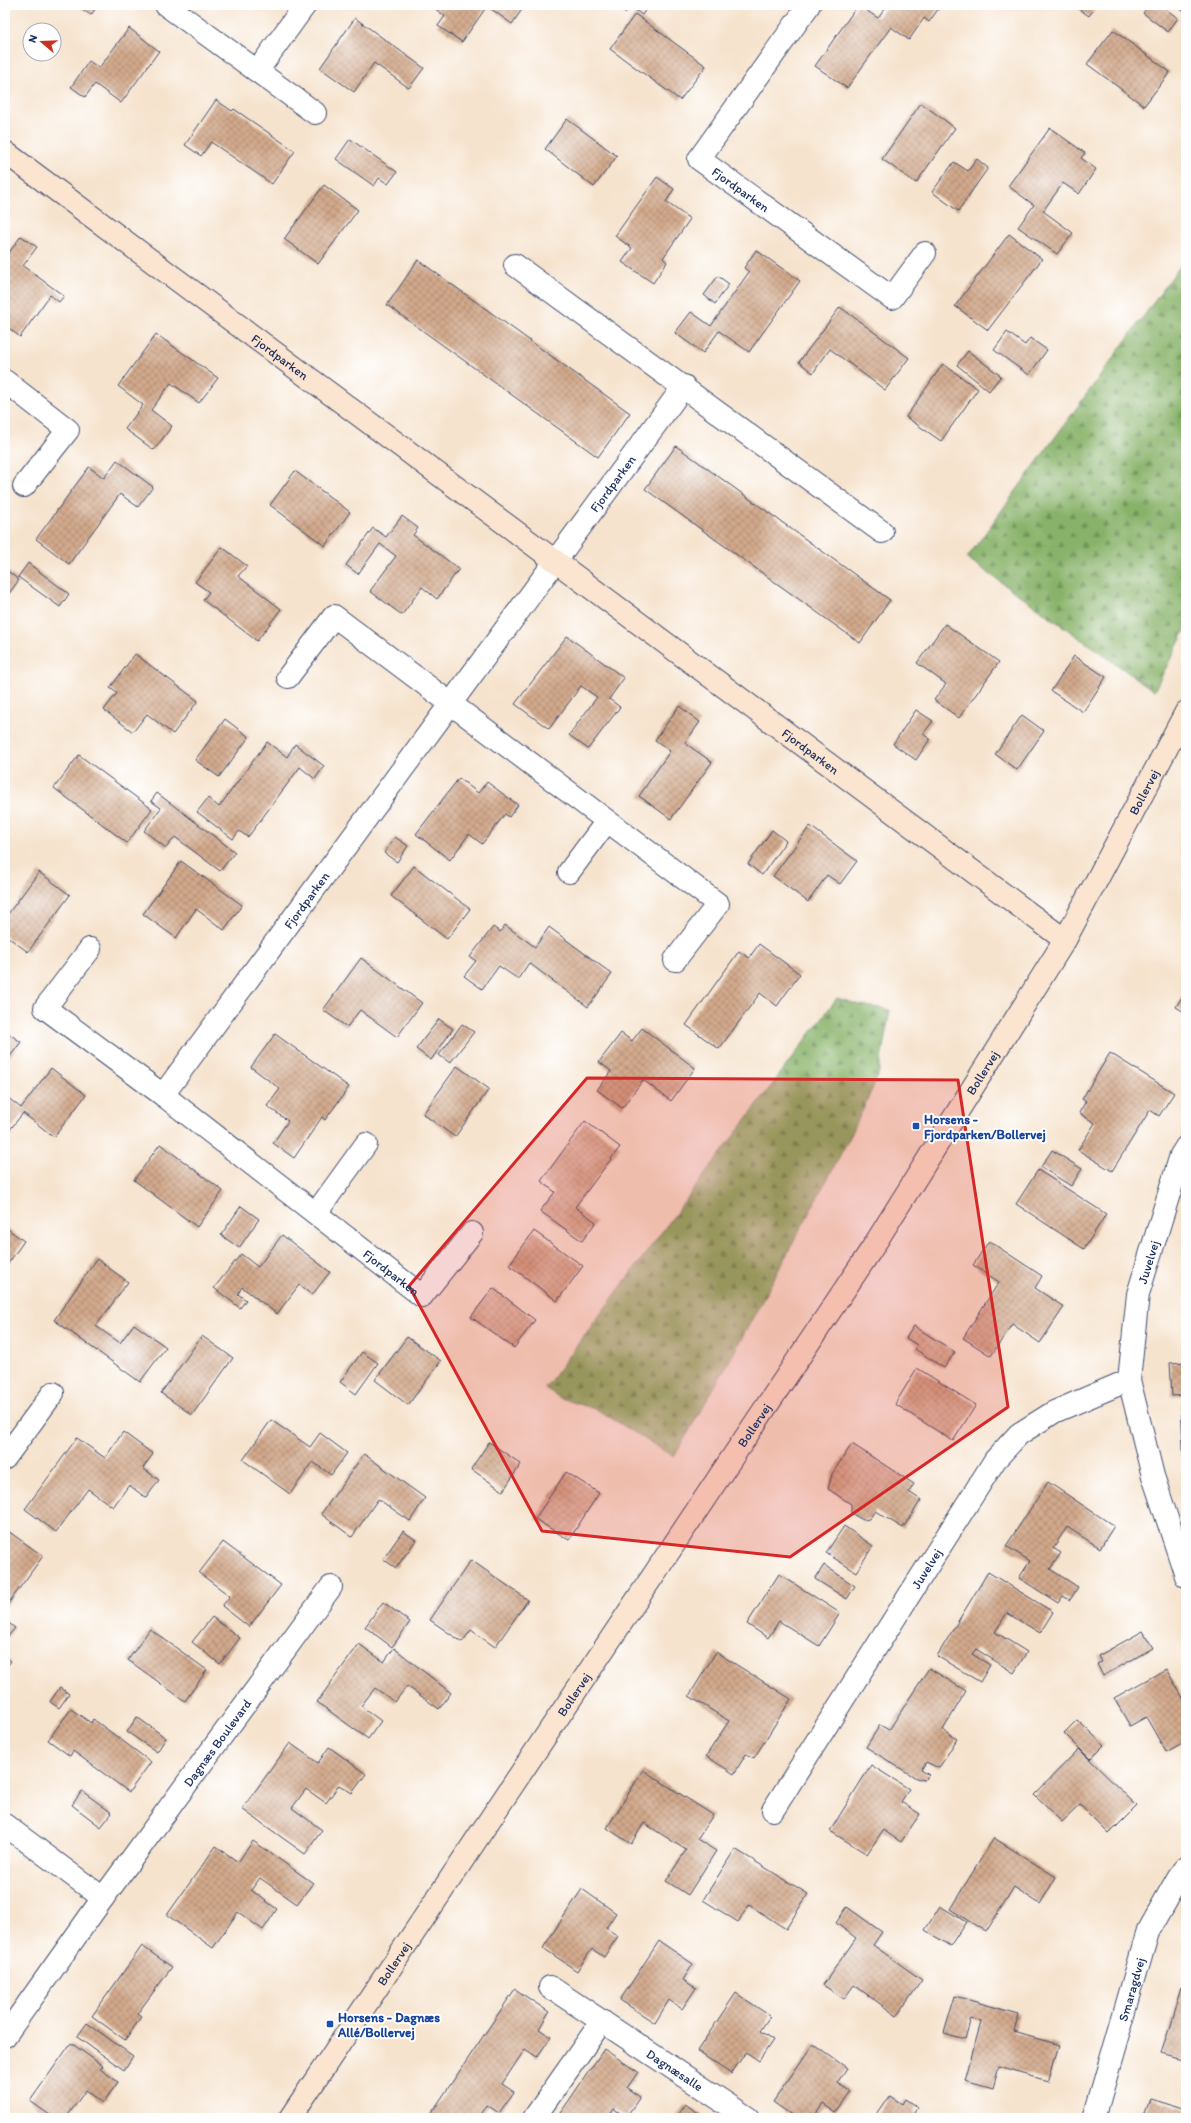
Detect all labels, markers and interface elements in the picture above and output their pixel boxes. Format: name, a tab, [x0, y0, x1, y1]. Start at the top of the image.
north arrow	[22, 22, 62, 62]
text: N	[26, 33, 40, 45]
street label: Fjordparken	[709, 164, 773, 216]
street label: Fjordparken	[249, 331, 312, 383]
street label: Fjordparken	[587, 452, 639, 515]
street label: Fjordparken	[779, 725, 842, 778]
street label: Bollervej	[1126, 767, 1162, 817]
street label: Fjordparken	[281, 868, 333, 932]
street label: Bollervej	[963, 1048, 1002, 1098]
place label: Horsens - Fjordparken/Bollervej	[924, 1112, 1046, 1143]
marker: Horsens - Fjordparken/Bollervej	[911, 1121, 921, 1131]
street label: Juvelvej	[1135, 1239, 1162, 1286]
street label: Fjordparken	[360, 1246, 423, 1300]
street label: Bollervej	[734, 1401, 774, 1450]
street label: Juvelvej	[908, 1546, 945, 1592]
street label: Bollervej	[554, 1670, 594, 1719]
street label: Dagnæs Boulevard	[180, 1696, 254, 1790]
street label: Bollervej	[374, 1939, 414, 1988]
street label: Smaragdvej	[1115, 1956, 1148, 2023]
place label: Horsens - Dagnæs Allé/Bollervej	[337, 2010, 440, 2041]
marker: Horsens - Dagnæs Allé/Bollervej	[325, 2019, 335, 2029]
street label: Dagnæsalle	[644, 2046, 706, 2094]

